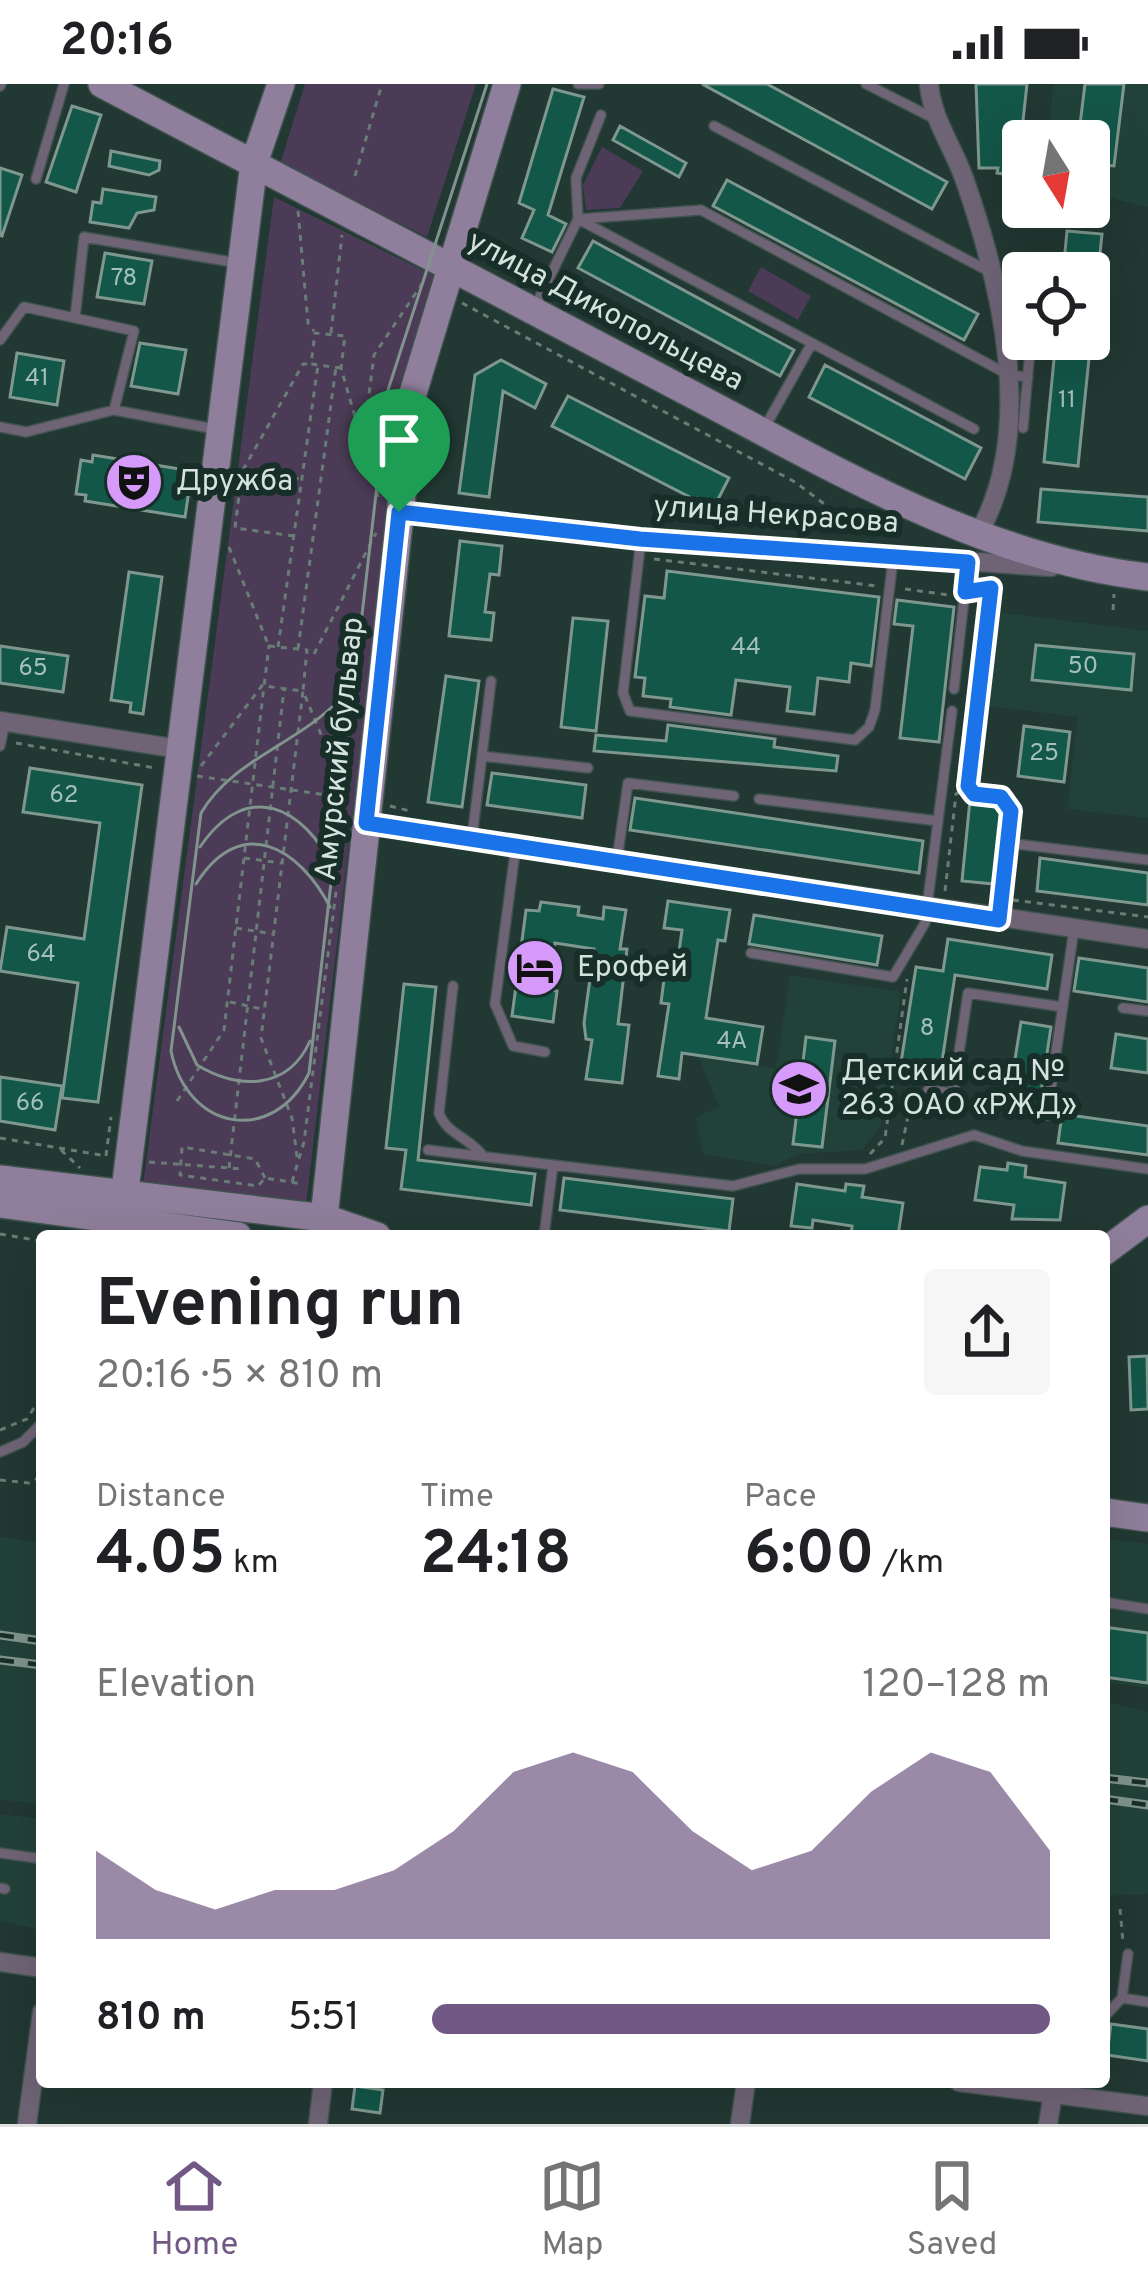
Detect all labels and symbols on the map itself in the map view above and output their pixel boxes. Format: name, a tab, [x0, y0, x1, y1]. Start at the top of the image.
north arrow	[1002, 120, 1110, 228]
street label: улица Дикопольцева	[461, 224, 749, 400]
house number: 78	[111, 264, 137, 294]
house number: 41	[25, 364, 49, 394]
house number: 11	[1058, 386, 1076, 416]
pin	[348, 389, 450, 512]
theatre icon: Дружба	[103, 451, 165, 513]
place label: Дружба	[176, 464, 293, 501]
street label: улица Некрасова	[652, 489, 900, 543]
street label: Амурский бульвар	[309, 615, 373, 883]
house number: 44	[731, 633, 761, 663]
house number: 50	[1068, 652, 1098, 682]
house number: 65	[18, 654, 48, 684]
house number: 25	[1029, 739, 1059, 769]
house number: 62	[49, 781, 79, 811]
hotel icon: Ерофей	[504, 937, 566, 999]
house number: 64	[26, 940, 56, 970]
place label: Ерофей	[577, 950, 688, 987]
house number: 8	[920, 1014, 934, 1044]
house number: 4А	[717, 1027, 747, 1057]
place label: Детский сад № 263 ОАО «РЖД»	[841, 1054, 1077, 1125]
school or university icon: Детский сад № 263 ОАО «РЖД»	[768, 1058, 830, 1120]
house number: 66	[16, 1089, 44, 1119]

